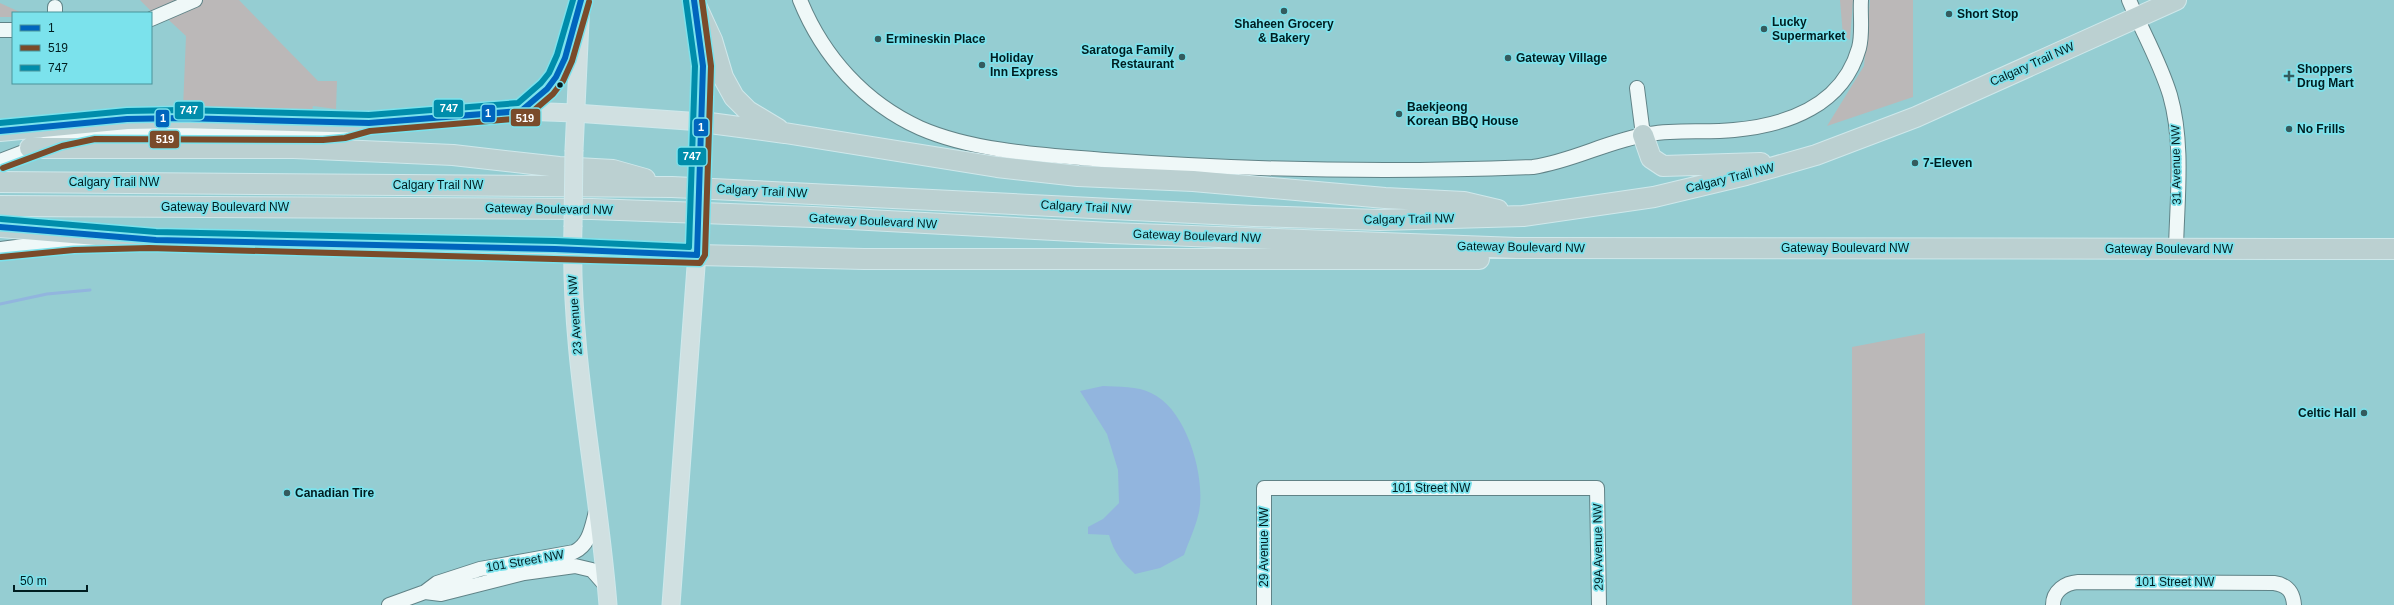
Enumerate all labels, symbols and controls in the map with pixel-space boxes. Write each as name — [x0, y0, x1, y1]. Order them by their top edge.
marker: Shaheen Grocery & Bakery — [1279, 6, 1289, 16]
place label: Short Stop — [1957, 7, 2018, 21]
marker: Short Stop — [1944, 9, 1954, 19]
legend — [12, 12, 152, 84]
place label: Lucky Supermarket — [1772, 15, 1845, 43]
place label: Shaheen Grocery & Bakery — [1234, 17, 1334, 45]
text: 1 — [48, 21, 55, 35]
marker: Lucky Supermarket — [1759, 24, 1769, 34]
place label: Ermineskin Place — [886, 32, 986, 46]
marker: Ermineskin Place — [873, 34, 883, 44]
street label: Calgary Trail NW — [1988, 39, 2077, 89]
text: 519 — [48, 41, 68, 55]
place label: Saratoga Family Restaurant — [1081, 43, 1174, 71]
place label: Holiday Inn Express — [990, 51, 1058, 79]
place label: Gateway Village — [1516, 51, 1607, 65]
marker: Saratoga Family Restaurant — [1177, 52, 1187, 62]
marker: Gateway Village — [1503, 53, 1513, 63]
marker: Holiday Inn Express — [977, 60, 987, 70]
text: 747 — [48, 61, 68, 75]
place label: Shoppers Drug Mart — [2297, 62, 2354, 90]
marker: Shoppers Drug Mart — [2284, 71, 2294, 81]
unlabelled marker — [555, 80, 565, 90]
line badge: 747 — [433, 99, 464, 118]
place label: Baekjeong Korean BBQ House — [1407, 100, 1519, 128]
line badge: 747 — [174, 101, 204, 120]
text: 747 — [440, 102, 458, 114]
text: 747 — [180, 104, 198, 116]
line badge: 1 — [481, 104, 496, 123]
text: 1 — [485, 107, 491, 119]
line badge: 519 — [510, 108, 541, 127]
line badge: 1 — [155, 109, 170, 128]
marker: Baekjeong Korean BBQ House — [1394, 109, 1404, 119]
text: 1 — [160, 112, 166, 124]
text: 519 — [516, 112, 534, 124]
line badge: 1 — [693, 118, 709, 137]
text: 1 — [698, 121, 704, 133]
place label: No Frills — [2297, 122, 2345, 136]
street label: 31 Avenue NW — [2168, 124, 2184, 205]
marker: No Frills — [2284, 124, 2294, 134]
line badge: 519 — [149, 130, 180, 149]
text: 519 — [156, 133, 174, 145]
line badge: 747 — [677, 147, 707, 166]
text: 747 — [683, 150, 701, 162]
place label: 7-Eleven — [1923, 156, 1972, 170]
marker: 7-Eleven — [1910, 158, 1920, 168]
street label: Calgary Trail NW — [1684, 160, 1776, 196]
street label: Calgary Trail NW — [69, 175, 160, 189]
street label: Calgary Trail NW — [393, 178, 484, 192]
street label: Calgary Trail NW — [716, 182, 808, 200]
street label: Calgary Trail NW — [1040, 198, 1132, 216]
street label: Gateway Boulevard NW — [161, 200, 290, 214]
street label: Gateway Boulevard NW — [485, 201, 614, 217]
street label: Gateway Boulevard NW — [809, 211, 938, 231]
street label: Calgary Trail NW — [1364, 211, 1455, 227]
street label: Gateway Boulevard NW — [1133, 227, 1262, 245]
street label: Gateway Boulevard NW — [1457, 239, 1586, 255]
street label: Gateway Boulevard NW — [1781, 241, 1910, 255]
street label: Gateway Boulevard NW — [2105, 242, 2234, 256]
street label: 23 Avenue NW — [565, 274, 585, 355]
place label: Celtic Hall — [2298, 406, 2356, 420]
marker: Celtic Hall — [2359, 408, 2369, 418]
street label: 101 Street NW — [1392, 481, 1471, 495]
place label: Canadian Tire — [295, 486, 374, 500]
marker: Canadian Tire — [282, 488, 292, 498]
street label: 29A Avenue NW — [1590, 503, 1606, 591]
street label: 29 Avenue NW — [1257, 506, 1271, 587]
street label: 101 Street NW — [485, 547, 566, 575]
scale bar — [14, 567, 87, 593]
text: 50 m — [20, 574, 47, 588]
street label: 101 Street NW — [2136, 575, 2215, 589]

